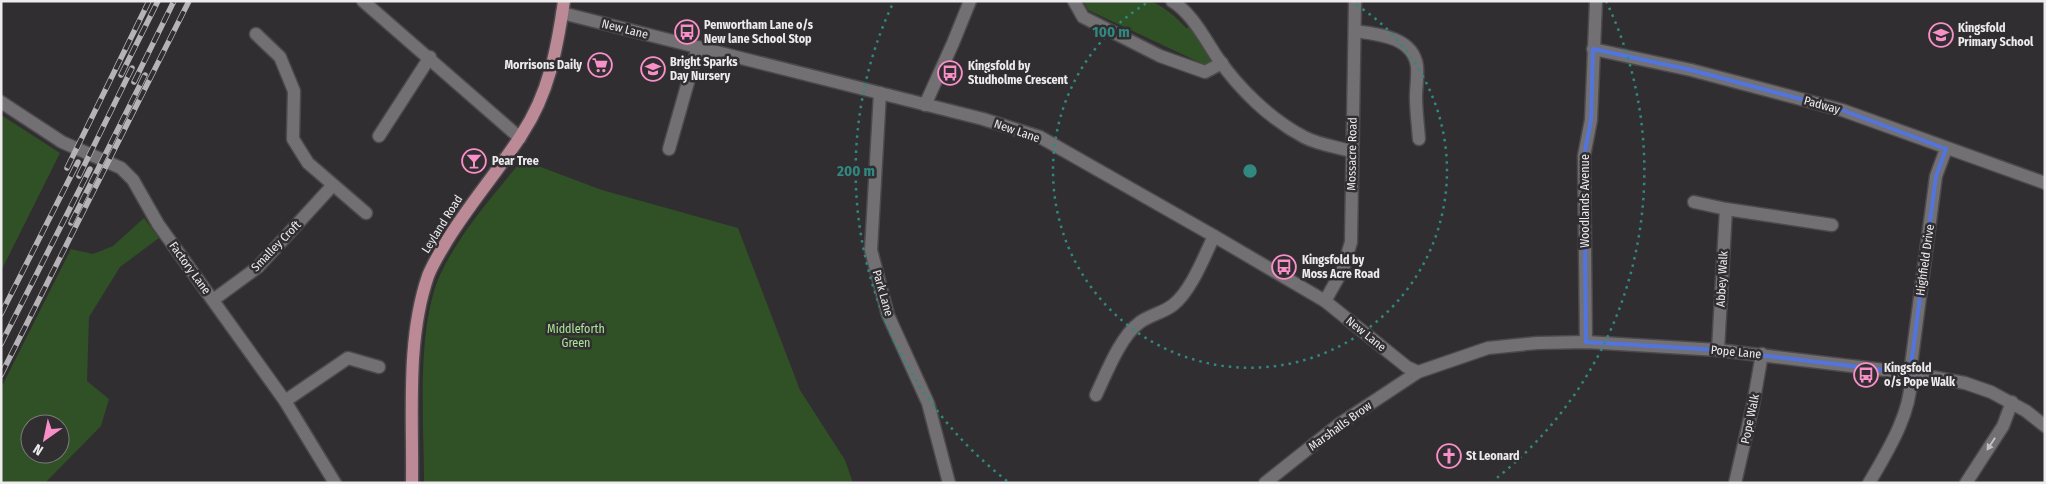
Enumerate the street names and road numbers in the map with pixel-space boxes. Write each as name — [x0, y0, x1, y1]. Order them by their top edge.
street label: New Lane — [600, 16, 650, 42]
street label: Padway — [1802, 93, 1842, 117]
street label: New Lane — [992, 117, 1042, 145]
street label: Mossacre Road — [1344, 117, 1360, 191]
street label: Woodlands Avenue — [1578, 154, 1592, 248]
street label: Leyland Road — [419, 192, 465, 256]
street label: Smalley Croft — [248, 218, 304, 274]
street label: Highfield Drive — [1913, 223, 1937, 297]
street label: Factory Lane — [166, 239, 214, 297]
street label: Abbey Walk — [1714, 250, 1730, 307]
street label: Park Lane — [870, 268, 896, 318]
street label: New Lane — [1343, 314, 1389, 354]
street label: Pope Lane — [1710, 343, 1762, 361]
street label: Pope Walk — [1738, 392, 1762, 445]
street label: Marshalls Brow — [1306, 398, 1374, 454]

